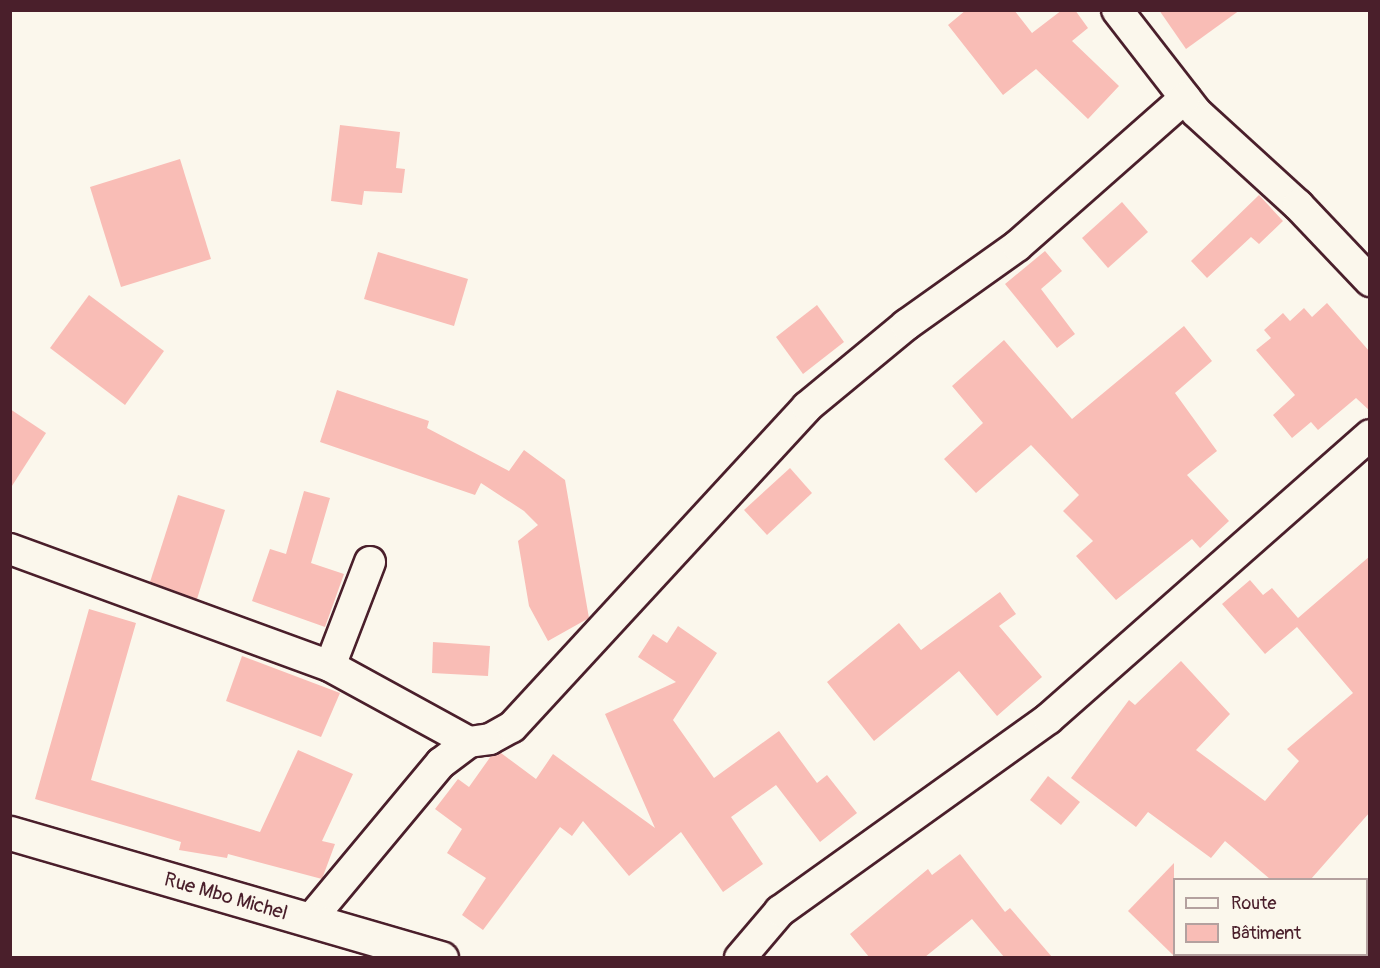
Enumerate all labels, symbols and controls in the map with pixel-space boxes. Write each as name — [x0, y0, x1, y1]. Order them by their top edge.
street label: Rue Mbo Michel — [162, 867, 290, 925]
legend — [1173, 878, 1368, 956]
text: Route — [1231, 892, 1276, 915]
text: Bâtiment — [1231, 922, 1301, 945]

